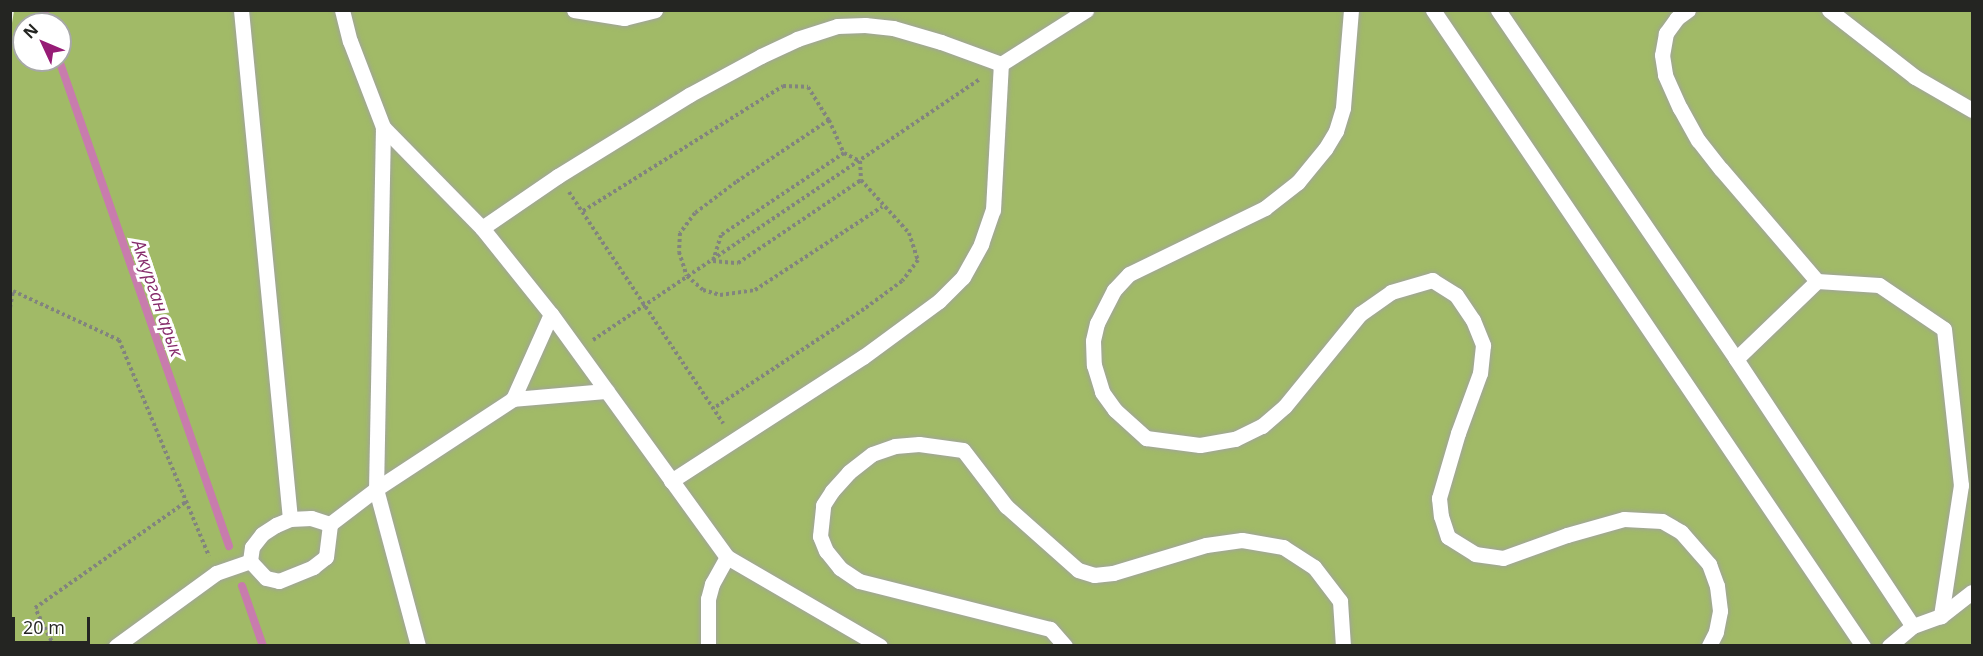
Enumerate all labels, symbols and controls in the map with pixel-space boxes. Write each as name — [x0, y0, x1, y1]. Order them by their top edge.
north arrow — [12, 12, 72, 72]
text: N — [18, 19, 43, 43]
water label: Аккурган арык — [128, 237, 188, 359]
scale bar — [15, 605, 93, 643]
text: 20 m — [23, 615, 65, 639]

